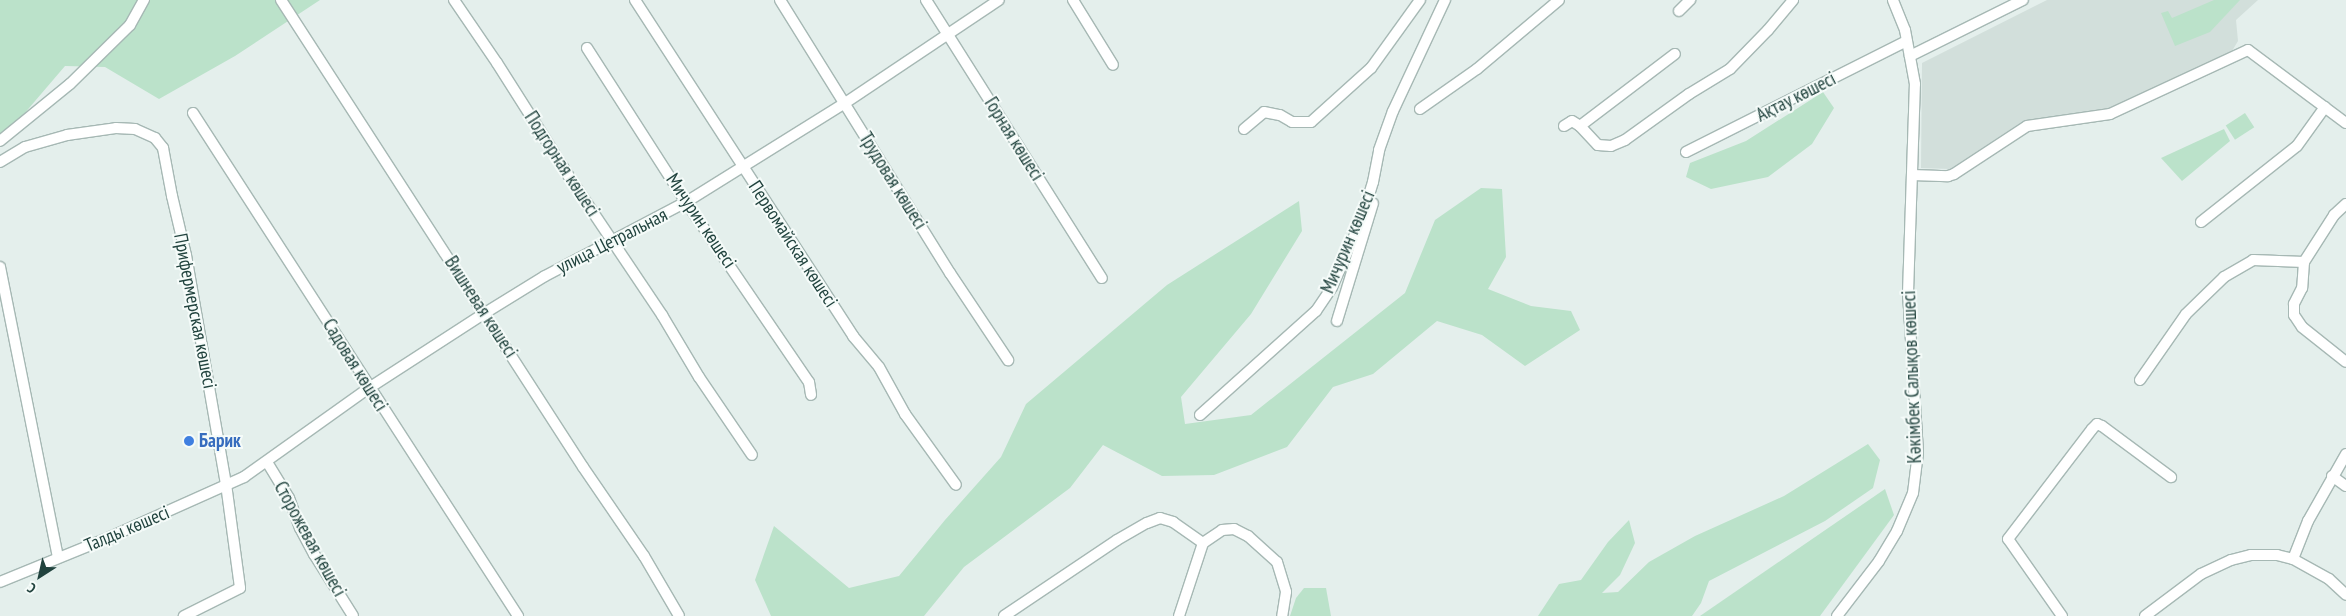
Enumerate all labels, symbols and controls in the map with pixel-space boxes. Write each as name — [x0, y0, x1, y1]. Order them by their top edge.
street label: Ақтау көшесі — [1752, 67, 1840, 127]
street label: Горная көшесі — [979, 93, 1049, 185]
street label: Подгорная көшесі — [520, 107, 604, 221]
street label: Трудовая көшесі — [854, 128, 932, 234]
street label: Мичурин көшесі — [661, 169, 741, 273]
street label: Первомайская көшесі — [744, 176, 842, 312]
street label: Мичурин көшесі — [1316, 187, 1380, 297]
street label: улица Цетральная — [553, 203, 671, 279]
street label: Прифермерская көшесі — [169, 231, 221, 391]
street label: Вишневая көшесі — [440, 252, 522, 362]
street label: Кәкімбек Салықов көшесі — [1898, 290, 1926, 464]
street label: Садовая көшесі — [318, 315, 392, 415]
place label: Барик — [199, 430, 241, 452]
marker: Барик — [183, 435, 195, 447]
street label: Сторожевая көшесі — [269, 477, 351, 601]
street label: Талды көшесі — [81, 501, 173, 557]
north arrow — [15, 551, 65, 601]
text: С — [24, 579, 39, 597]

